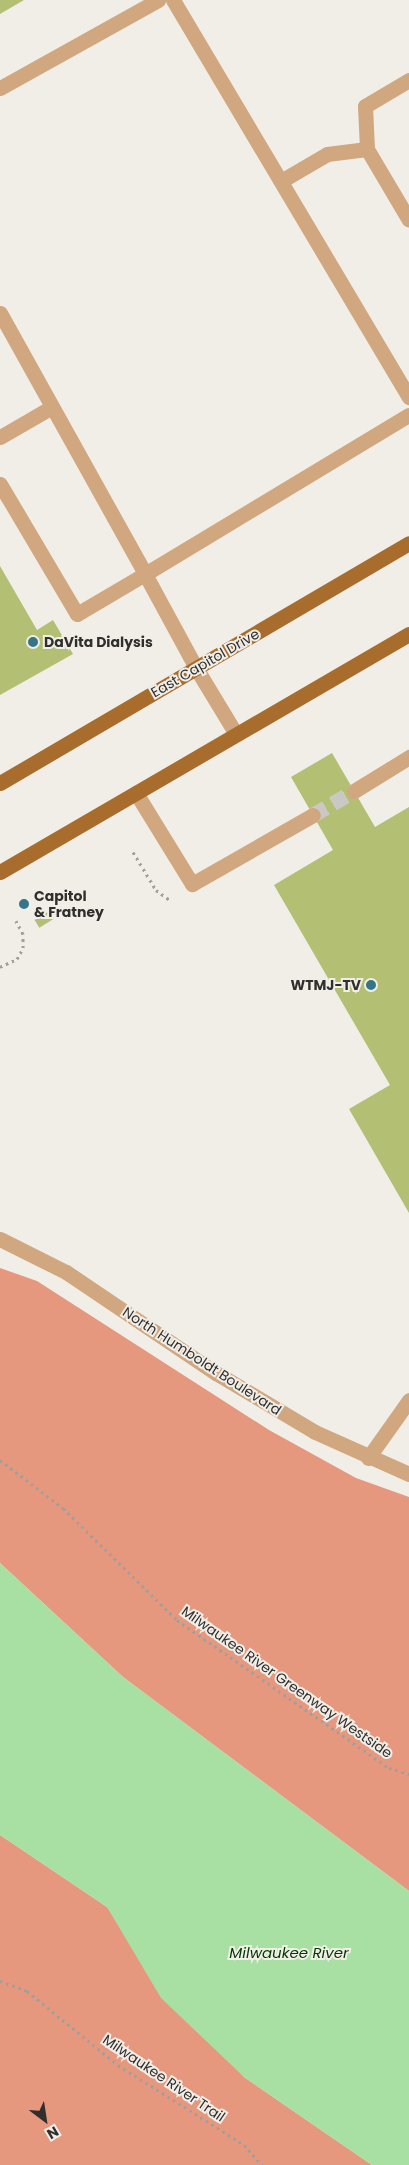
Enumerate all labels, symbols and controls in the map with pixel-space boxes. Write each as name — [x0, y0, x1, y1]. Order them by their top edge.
street label: East Capitol Drive — [148, 625, 262, 701]
place label: DaVita Dialysis — [44, 634, 153, 650]
marker: DaVita Dialysis — [26, 635, 40, 649]
place label: Capitol & Fratney — [34, 888, 104, 920]
marker: Capitol & Fratney — [18, 898, 30, 910]
place label: WTMJ-TV — [290, 977, 361, 993]
marker: WTMJ-TV — [365, 979, 377, 991]
street label: North Humboldt Boulevard — [120, 1303, 284, 1419]
street label: Milwaukee River Greenway Westside — [178, 1602, 396, 1762]
water label: Milwaukee River — [229, 1944, 349, 1962]
street label: Milwaukee River Trail — [100, 2031, 228, 2125]
north arrow — [20, 2095, 70, 2145]
text: N — [43, 2122, 62, 2144]

